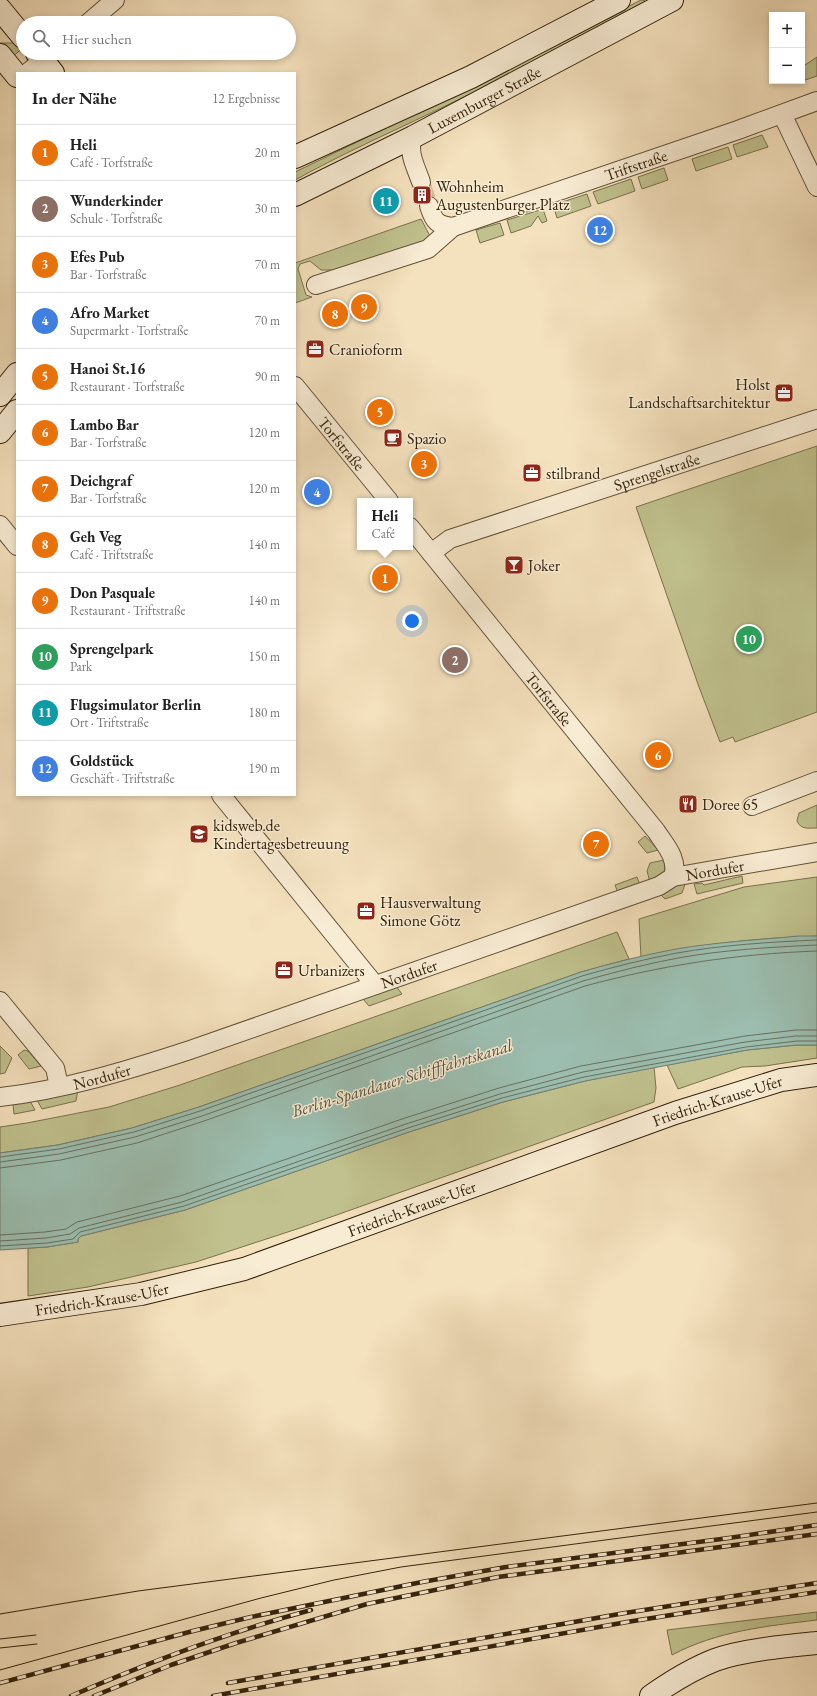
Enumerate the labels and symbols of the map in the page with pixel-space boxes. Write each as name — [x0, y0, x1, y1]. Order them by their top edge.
street label: Luxemburger Straße — [424, 61, 544, 138]
street label: Triftstraße — [602, 144, 670, 185]
place label: Wohnheim Augustenburger Platz — [435, 176, 570, 215]
building icon: Wohnheim Augustenburger Platz — [411, 184, 433, 206]
pin: 11 — [373, 186, 399, 216]
pin: 12 — [587, 215, 613, 245]
pin: 9 — [351, 292, 377, 322]
pin: 8 — [322, 299, 348, 329]
office icon: Cranioform — [304, 338, 326, 360]
place label: Cranioform — [329, 339, 403, 360]
place label: Holst Landschaftsarchitektur — [628, 374, 771, 413]
office icon: Holst Landschaftsarchitektur — [773, 382, 795, 404]
pin: 5 — [367, 397, 393, 427]
street label: Torfstraße — [314, 412, 370, 475]
cafe icon: Spazio — [382, 427, 404, 449]
place label: Spazio — [407, 428, 446, 449]
street label: Sprengelstraße — [611, 448, 702, 495]
pin: 3 — [411, 449, 437, 479]
office icon: stilbrand — [521, 462, 543, 484]
place label: stilbrand — [546, 463, 601, 484]
pin: 4 — [304, 477, 330, 507]
bar icon: Joker — [503, 554, 525, 576]
place label: Joker — [526, 555, 561, 576]
pin: 1 — [372, 563, 398, 593]
your location — [402, 611, 422, 631]
pin: 10 — [736, 624, 762, 654]
pin: 2 — [442, 645, 468, 675]
street label: Torfstraße — [521, 667, 577, 730]
pin: 6 — [645, 740, 671, 770]
restaurant icon: Doree 65 — [677, 793, 699, 815]
place label: Doree 65 — [702, 794, 758, 815]
place label: kidsweb.de Kindertagesbetreuung — [213, 815, 350, 854]
school or university icon: kidsweb.de Kindertagesbetreuung — [188, 823, 210, 845]
pin: 7 — [583, 829, 609, 859]
street label: Nordufer — [684, 854, 746, 885]
place label: Hausverwaltung Simone Götz — [380, 892, 482, 931]
office icon: Hausverwaltung Simone Götz — [355, 900, 377, 922]
street label: Nordufer — [378, 954, 441, 993]
office icon: Urbanizers — [273, 959, 295, 981]
place label: Urbanizers — [298, 960, 365, 981]
water label: Berlin-Spandauer Schifffahrtskanal — [288, 1034, 516, 1122]
street label: Nordufer — [71, 1059, 134, 1094]
street label: Friedrich-Krause-Ufer — [649, 1070, 785, 1131]
street label: Friedrich-Krause-Ufer — [345, 1175, 480, 1241]
street label: Friedrich-Krause-Ufer — [33, 1277, 171, 1320]

